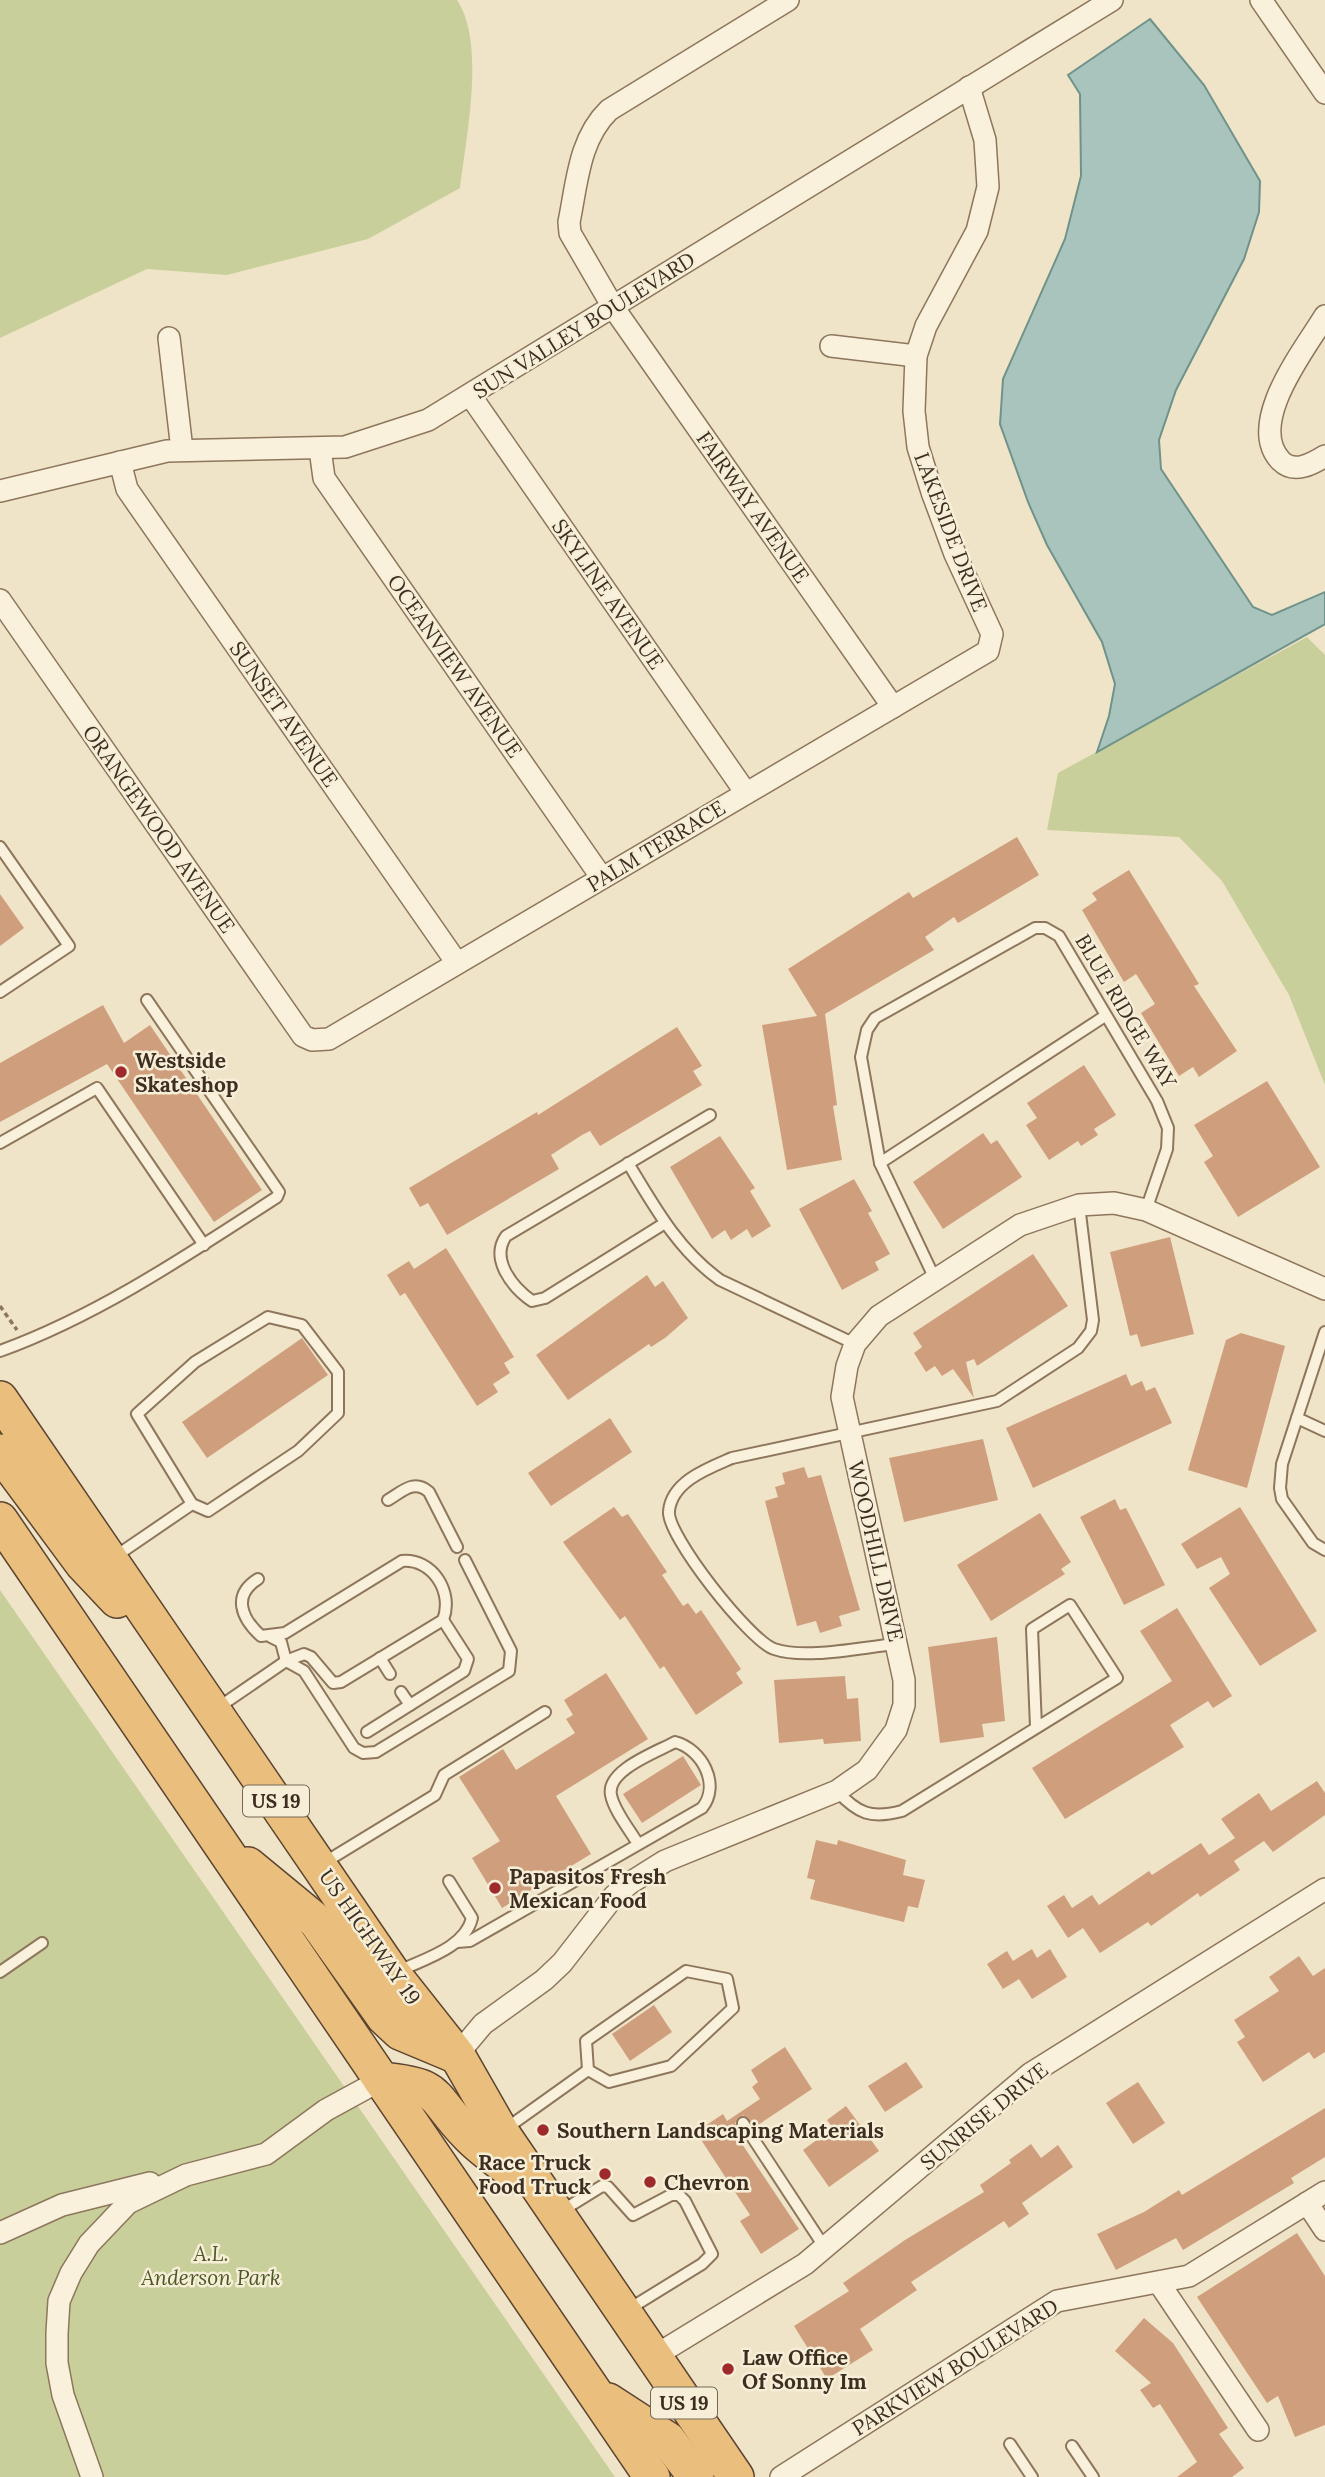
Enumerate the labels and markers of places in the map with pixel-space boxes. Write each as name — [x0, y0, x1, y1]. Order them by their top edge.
place label: Westside Skateshop — [135, 1047, 238, 1098]
marker: Westside Skateshop — [113, 1064, 129, 1080]
place label: Papasitos Fresh Mexican Food — [509, 1863, 666, 1914]
marker: Papasitos Fresh Mexican Food — [487, 1880, 503, 1896]
place label: Southern Landscaping Materials — [557, 2117, 884, 2144]
marker: Southern Landscaping Materials — [535, 2122, 551, 2138]
place label: Race Truck Food Truck — [478, 2149, 592, 2200]
marker: Race Truck Food Truck — [597, 2166, 613, 2182]
place label: Chevron — [664, 2169, 749, 2196]
marker: Chevron — [642, 2174, 658, 2190]
place label: Law Office Of Sonny Im — [742, 2344, 867, 2395]
marker: Law Office Of Sonny Im — [720, 2361, 736, 2377]

